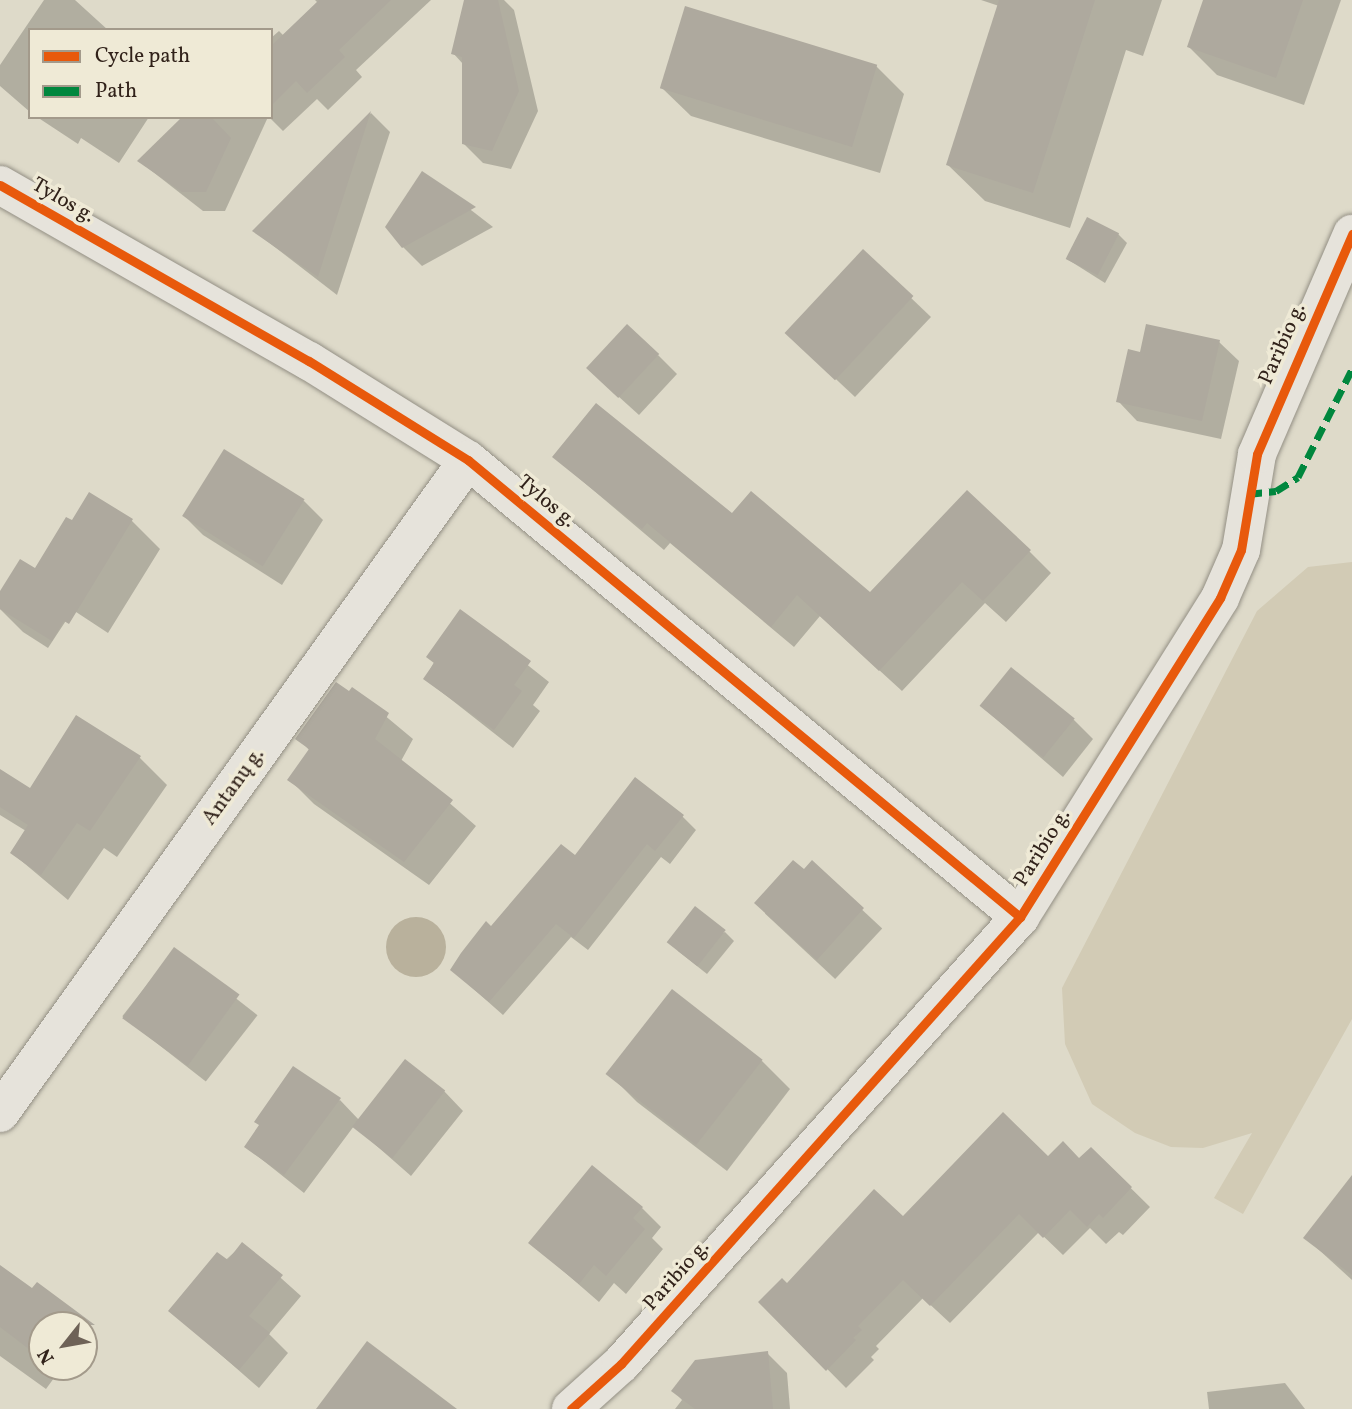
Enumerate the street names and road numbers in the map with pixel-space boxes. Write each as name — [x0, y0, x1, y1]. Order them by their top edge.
street label: Tylos g. — [27, 173, 99, 229]
street label: Paribio g. — [1254, 299, 1312, 389]
street label: Tylos g. — [512, 470, 580, 534]
street label: Antanų g. — [198, 743, 270, 831]
street label: Paribio g. — [1009, 805, 1077, 891]
street label: Paribio g. — [639, 1235, 715, 1317]

